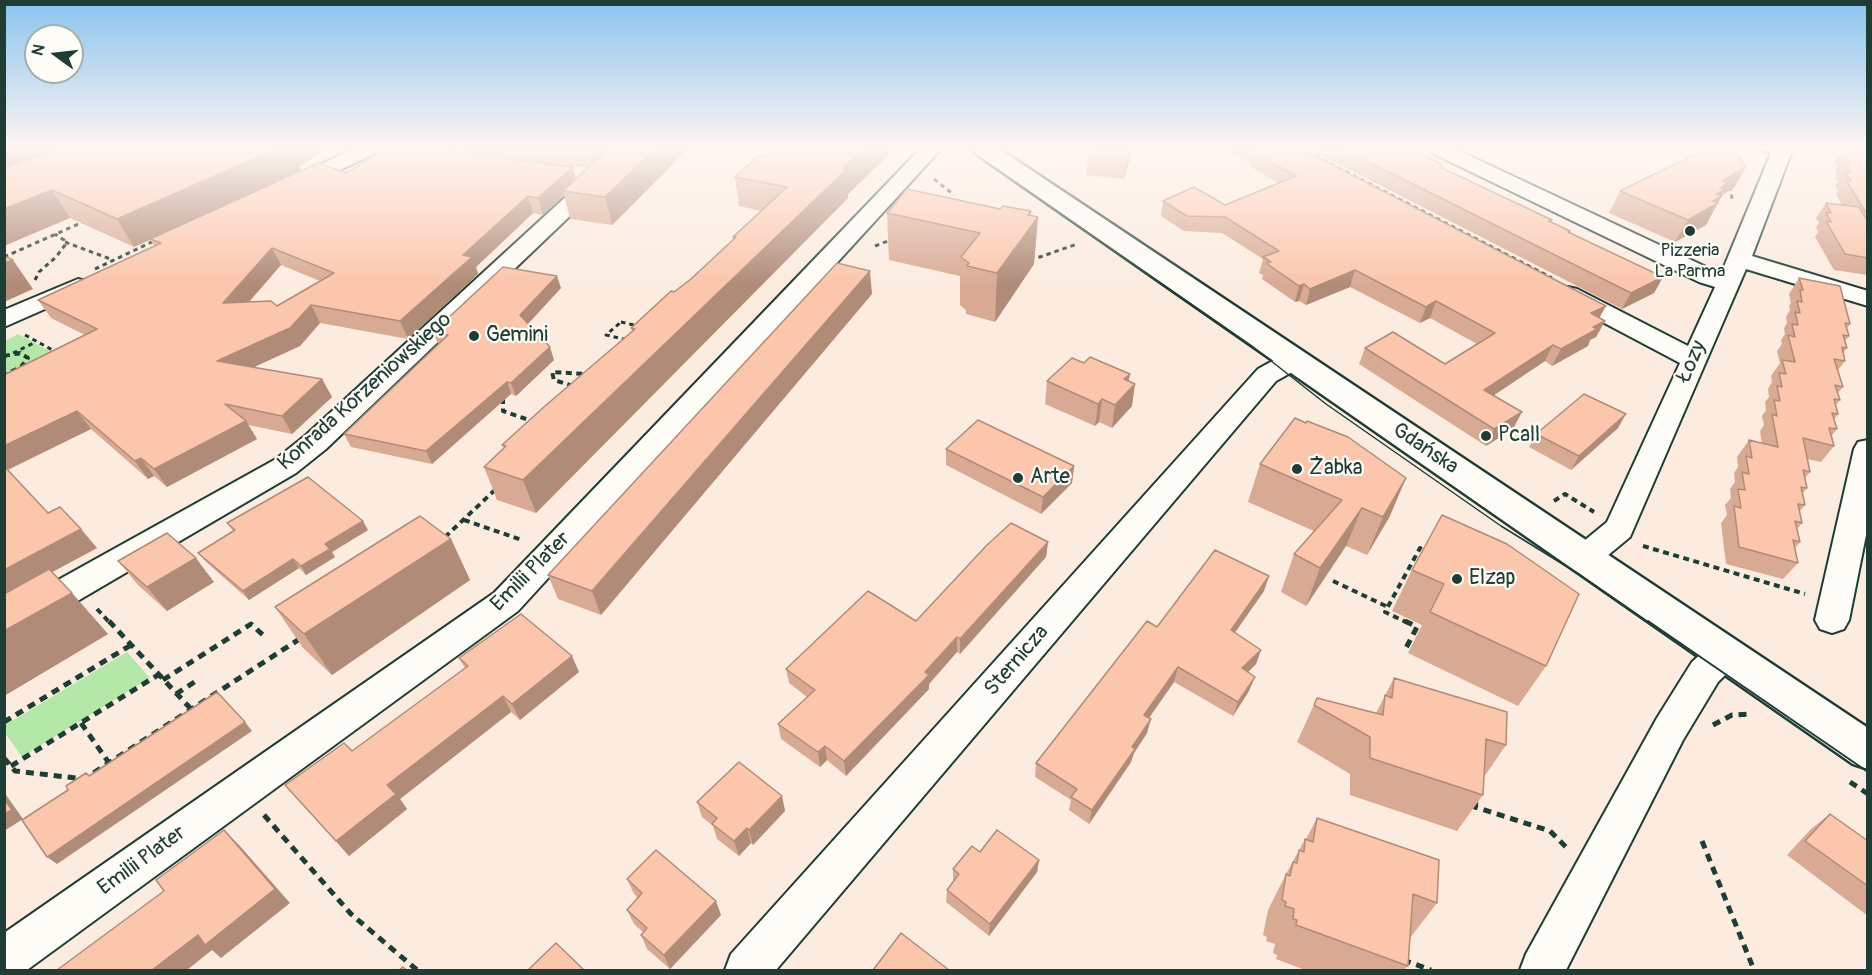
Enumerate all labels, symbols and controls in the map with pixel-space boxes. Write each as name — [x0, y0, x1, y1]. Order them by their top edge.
north arrow — [24, 24, 84, 84]
text: N — [27, 42, 50, 58]
marker: Pizzeria La Parma — [1683, 224, 1697, 238]
place label: Pizzeria La Parma — [1655, 240, 1725, 282]
street label: Konrada Korzeniowskiego — [273, 307, 457, 477]
place label: Gemini — [486, 323, 548, 349]
marker: Gemini — [467, 329, 481, 343]
street label: Łozy — [1672, 337, 1712, 387]
street label: Gdańska — [1387, 418, 1463, 480]
place label: Pcall — [1498, 423, 1540, 449]
marker: Pcall — [1479, 429, 1493, 443]
place label: Żabka — [1309, 456, 1363, 482]
marker: Żabka — [1290, 462, 1304, 476]
place label: Arte — [1030, 465, 1070, 491]
marker: Arte — [1011, 471, 1025, 485]
street label: Emilii Plater — [486, 527, 576, 617]
place label: Elzap — [1469, 566, 1516, 592]
marker: Elzap — [1450, 572, 1464, 586]
street label: Sternicza — [979, 620, 1055, 702]
street label: Emilii Plater — [93, 821, 191, 901]

